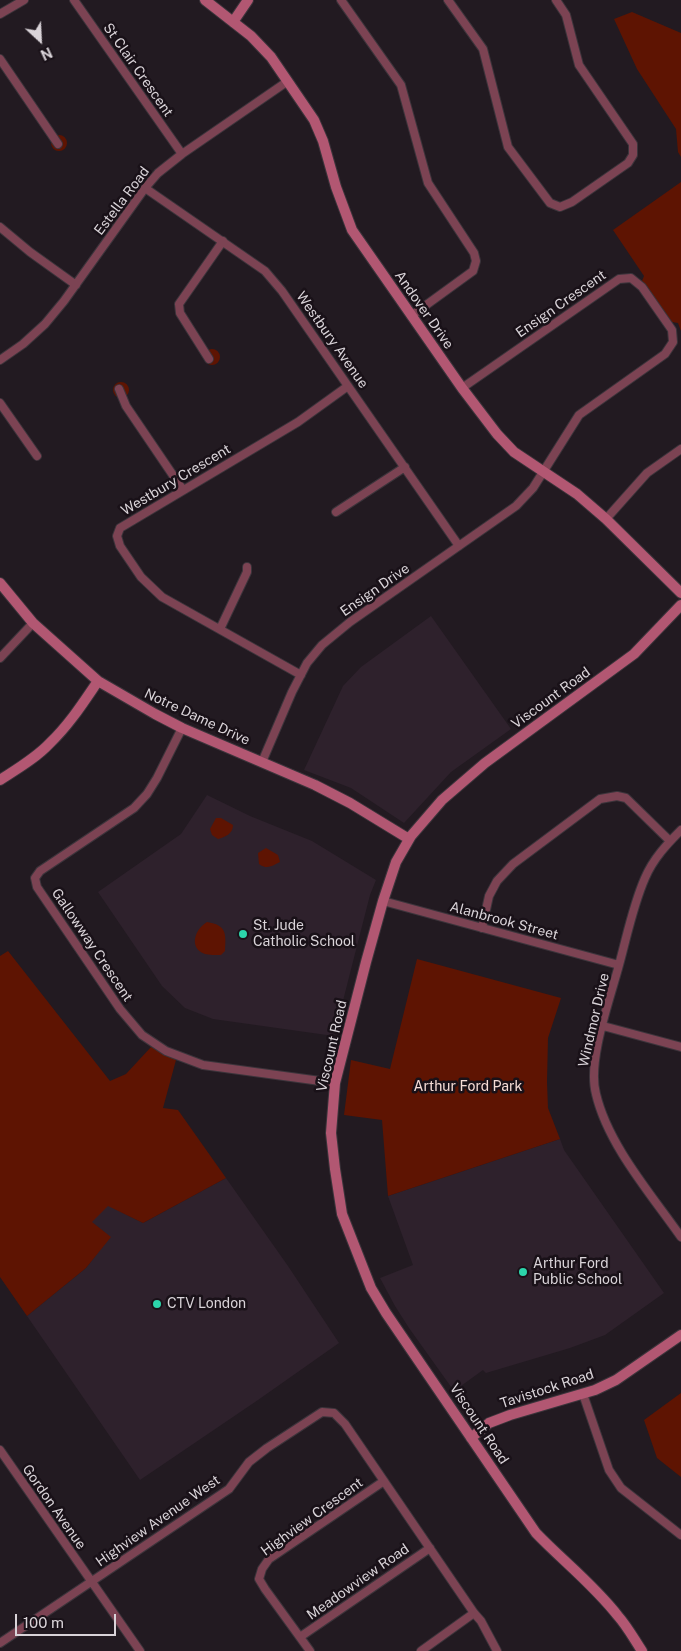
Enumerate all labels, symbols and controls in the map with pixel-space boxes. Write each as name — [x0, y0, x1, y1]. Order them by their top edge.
north arrow — [15, 15, 65, 65]
street label: St Clair Crescent — [99, 20, 177, 120]
text: N — [38, 44, 55, 63]
street label: Estella Road — [91, 164, 153, 238]
street label: Ensign Crescent — [513, 267, 609, 341]
street label: Andover Drive — [391, 268, 457, 352]
street label: Westbury Avenue — [292, 288, 372, 392]
street label: Westbury Crescent — [118, 441, 234, 519]
street label: Ensign Drive — [337, 560, 413, 620]
street label: Viscount Road — [508, 664, 594, 732]
street label: Notre Dame Drive — [142, 685, 252, 749]
street label: Gallowway Crescent — [48, 885, 136, 1005]
street label: Alanbrook Street — [448, 898, 560, 944]
place label: St. Jude Catholic School — [253, 918, 355, 950]
marker: St. Jude Catholic School — [237, 928, 249, 940]
street label: Windmor Drive — [575, 971, 613, 1069]
street label: Viscount Road — [313, 999, 351, 1093]
park label: Arthur Ford Park — [414, 1079, 522, 1095]
place label: Arthur Ford Public School — [533, 1256, 622, 1288]
marker: Arthur Ford Public School — [517, 1266, 529, 1278]
place label: CTV London — [167, 1296, 246, 1312]
marker: CTV London — [151, 1298, 163, 1310]
street label: Tavistock Road — [498, 1366, 596, 1412]
street label: Viscount Road — [446, 1381, 512, 1467]
street label: Gordon Avenue — [19, 1461, 89, 1553]
street label: Highview Avenue West — [93, 1472, 223, 1570]
street label: Highview Crescent — [258, 1474, 366, 1560]
street label: Meadowview Road — [304, 1540, 412, 1624]
scale bar — [18, 1604, 119, 1636]
text: 100 m — [23, 1614, 64, 1631]

